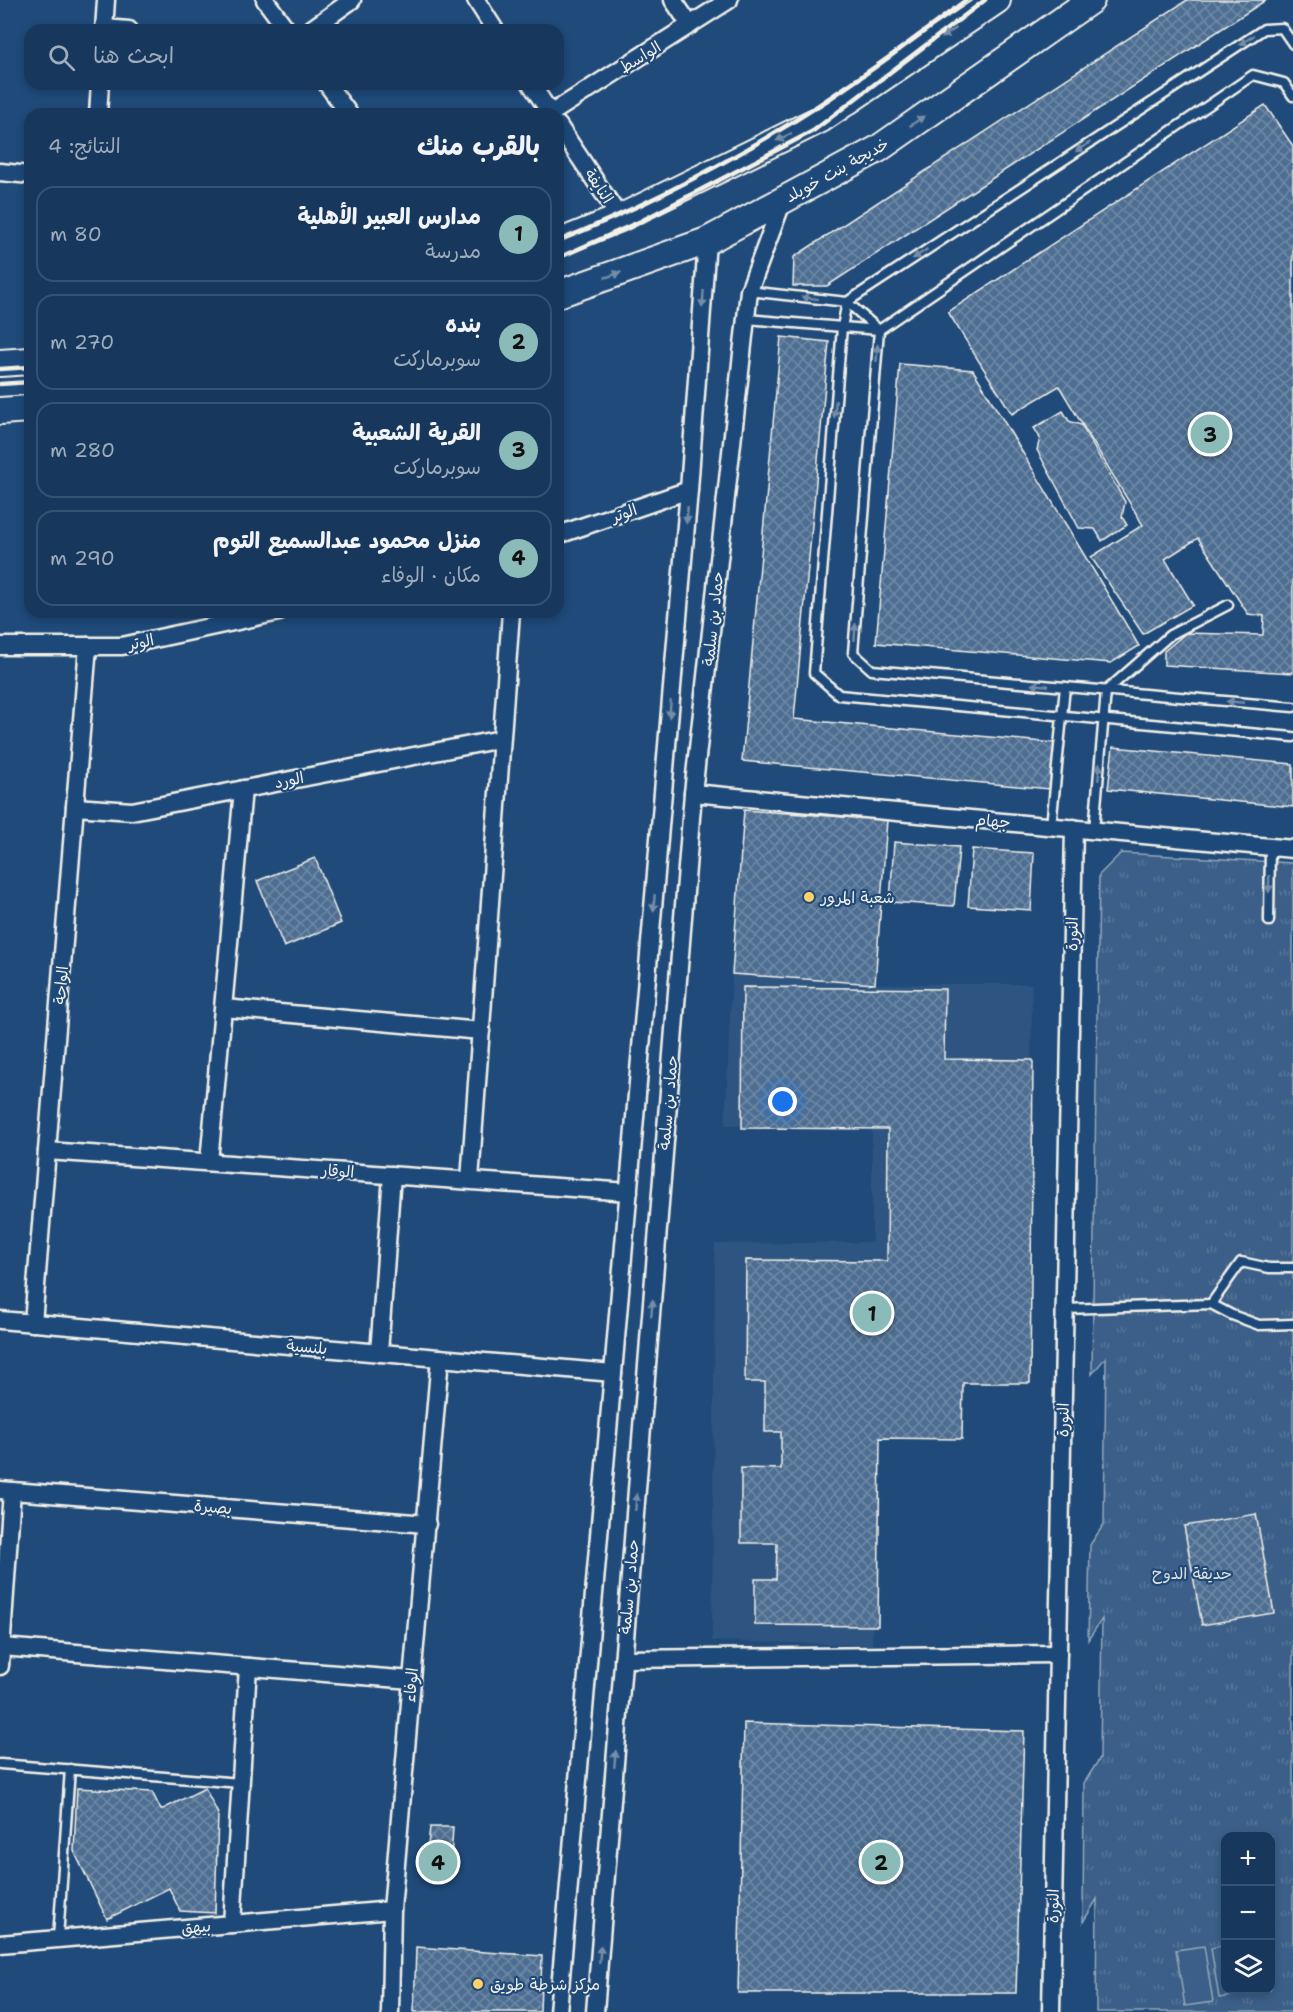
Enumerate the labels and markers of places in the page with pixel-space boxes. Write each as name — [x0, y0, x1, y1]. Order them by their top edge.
pin: 3 — [1190, 412, 1230, 456]
place label: شعبة المرور — [819, 887, 895, 908]
marker: شعبة المرور — [802, 890, 816, 904]
pin: 1 — [852, 1290, 892, 1336]
pin: 4 — [418, 1840, 458, 1884]
pin: 2 — [862, 1840, 900, 1884]
place label: مركز شرطة طويق — [490, 1974, 600, 1995]
marker: مركز شرطة طويق — [471, 1977, 485, 1991]

